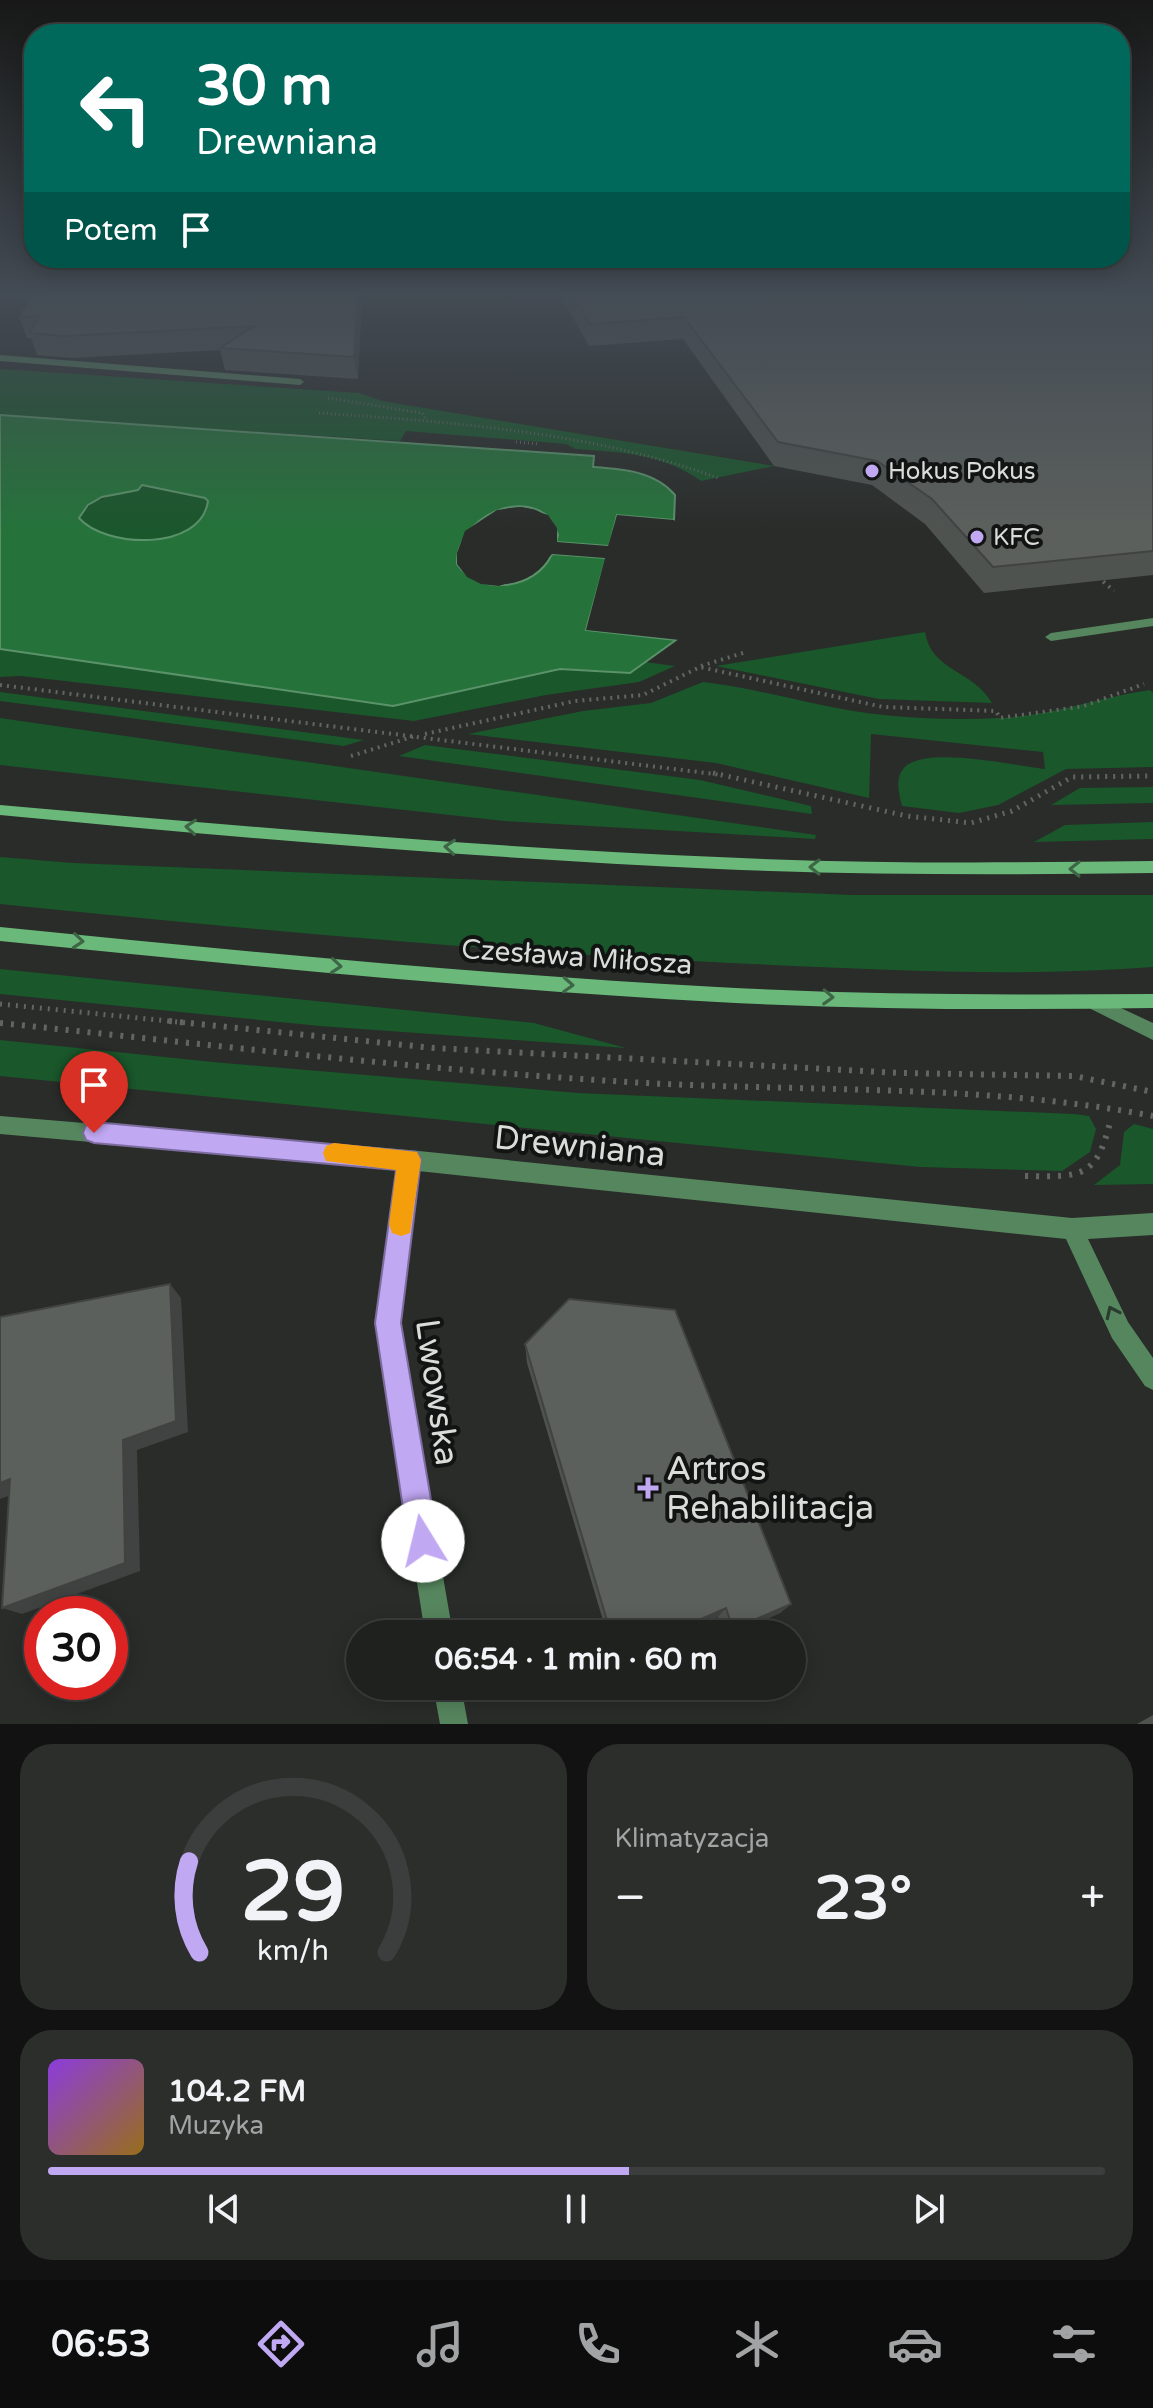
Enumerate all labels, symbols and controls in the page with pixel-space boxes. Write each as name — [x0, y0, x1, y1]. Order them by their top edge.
text: 30 m — [196, 53, 332, 120]
icon: left — [64, 56, 168, 160]
text: Drewniana — [196, 121, 378, 164]
icon: arrive — [174, 208, 218, 252]
text: Potem — [64, 212, 158, 249]
place label: Hokus Pokus — [888, 457, 1035, 486]
marker: Hokus Pokus — [863, 462, 881, 480]
place label: KFC — [993, 523, 1040, 552]
marker: KFC — [968, 528, 986, 546]
one-way arrow — [184, 819, 197, 836]
one-way arrow — [443, 839, 456, 856]
one-way arrow — [808, 859, 821, 876]
one-way arrow — [1068, 860, 1081, 877]
street label: Czesława Miłosza — [460, 932, 694, 982]
one-way arrow — [72, 933, 85, 950]
one-way arrow — [330, 957, 343, 974]
one-way arrow — [562, 976, 575, 993]
one-way arrow — [822, 989, 835, 1006]
pin — [60, 1051, 128, 1133]
icon: arrive — [72, 1063, 116, 1107]
street label: Drewniana — [492, 1117, 667, 1176]
one-way arrow — [1106, 1305, 1122, 1320]
street label: Lwowska — [406, 1316, 467, 1468]
place label: Artros Rehabilitacja — [666, 1449, 874, 1529]
marker: Artros Rehabilitacja — [637, 1477, 659, 1499]
position arrow — [381, 1499, 465, 1583]
speed limit sign: 30 — [24, 1596, 128, 1700]
text: 06:54 · 1 min · 60 m — [435, 1641, 717, 1678]
text: Klimatyzacja — [615, 1823, 769, 1854]
text: 29 — [241, 1843, 345, 1943]
text: 23° — [814, 1863, 912, 1935]
text: − — [615, 1872, 646, 1925]
text: + — [1080, 1872, 1105, 1925]
text: km/h — [257, 1934, 329, 1968]
text: 104.2 FM — [168, 2073, 306, 2110]
text: Muzyka — [168, 2110, 264, 2141]
icon: previous — [202, 2187, 246, 2231]
icon: pause — [554, 2187, 598, 2231]
icon: next — [907, 2187, 951, 2231]
icon: directions — [253, 2316, 309, 2372]
icon: music — [412, 2316, 468, 2372]
icon: phone — [570, 2316, 626, 2372]
icon: climate — [729, 2316, 785, 2372]
icon: car — [887, 2316, 943, 2372]
icon: filters — [1046, 2316, 1102, 2372]
text: 06:53 — [51, 2323, 151, 2366]

